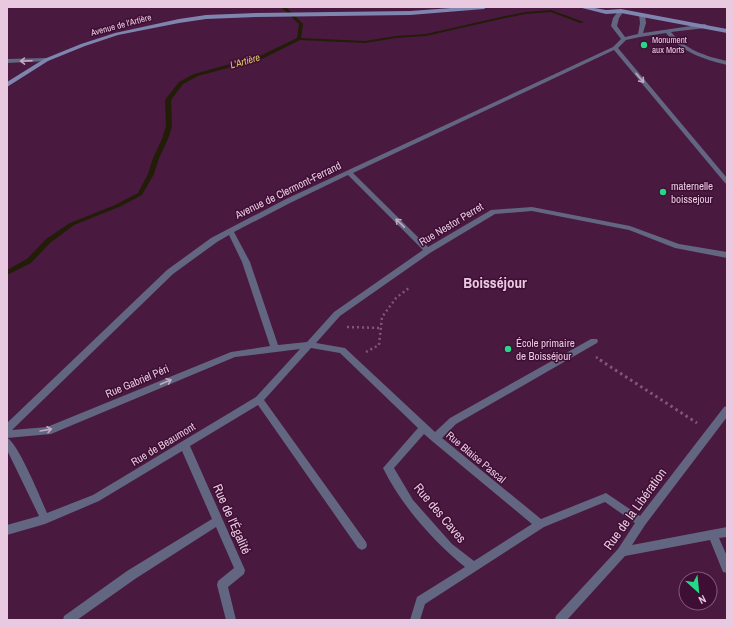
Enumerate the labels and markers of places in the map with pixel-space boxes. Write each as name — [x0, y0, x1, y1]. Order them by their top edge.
place label: Monument aux Morts — [652, 34, 687, 56]
marker: Monument aux Morts — [639, 40, 649, 50]
place label: maternelle boissejour — [671, 179, 713, 206]
marker: maternelle boissejour — [658, 187, 668, 197]
place label: École primaire de Boisséjour — [516, 336, 575, 363]
marker: École primaire de Boisséjour — [503, 344, 513, 354]

